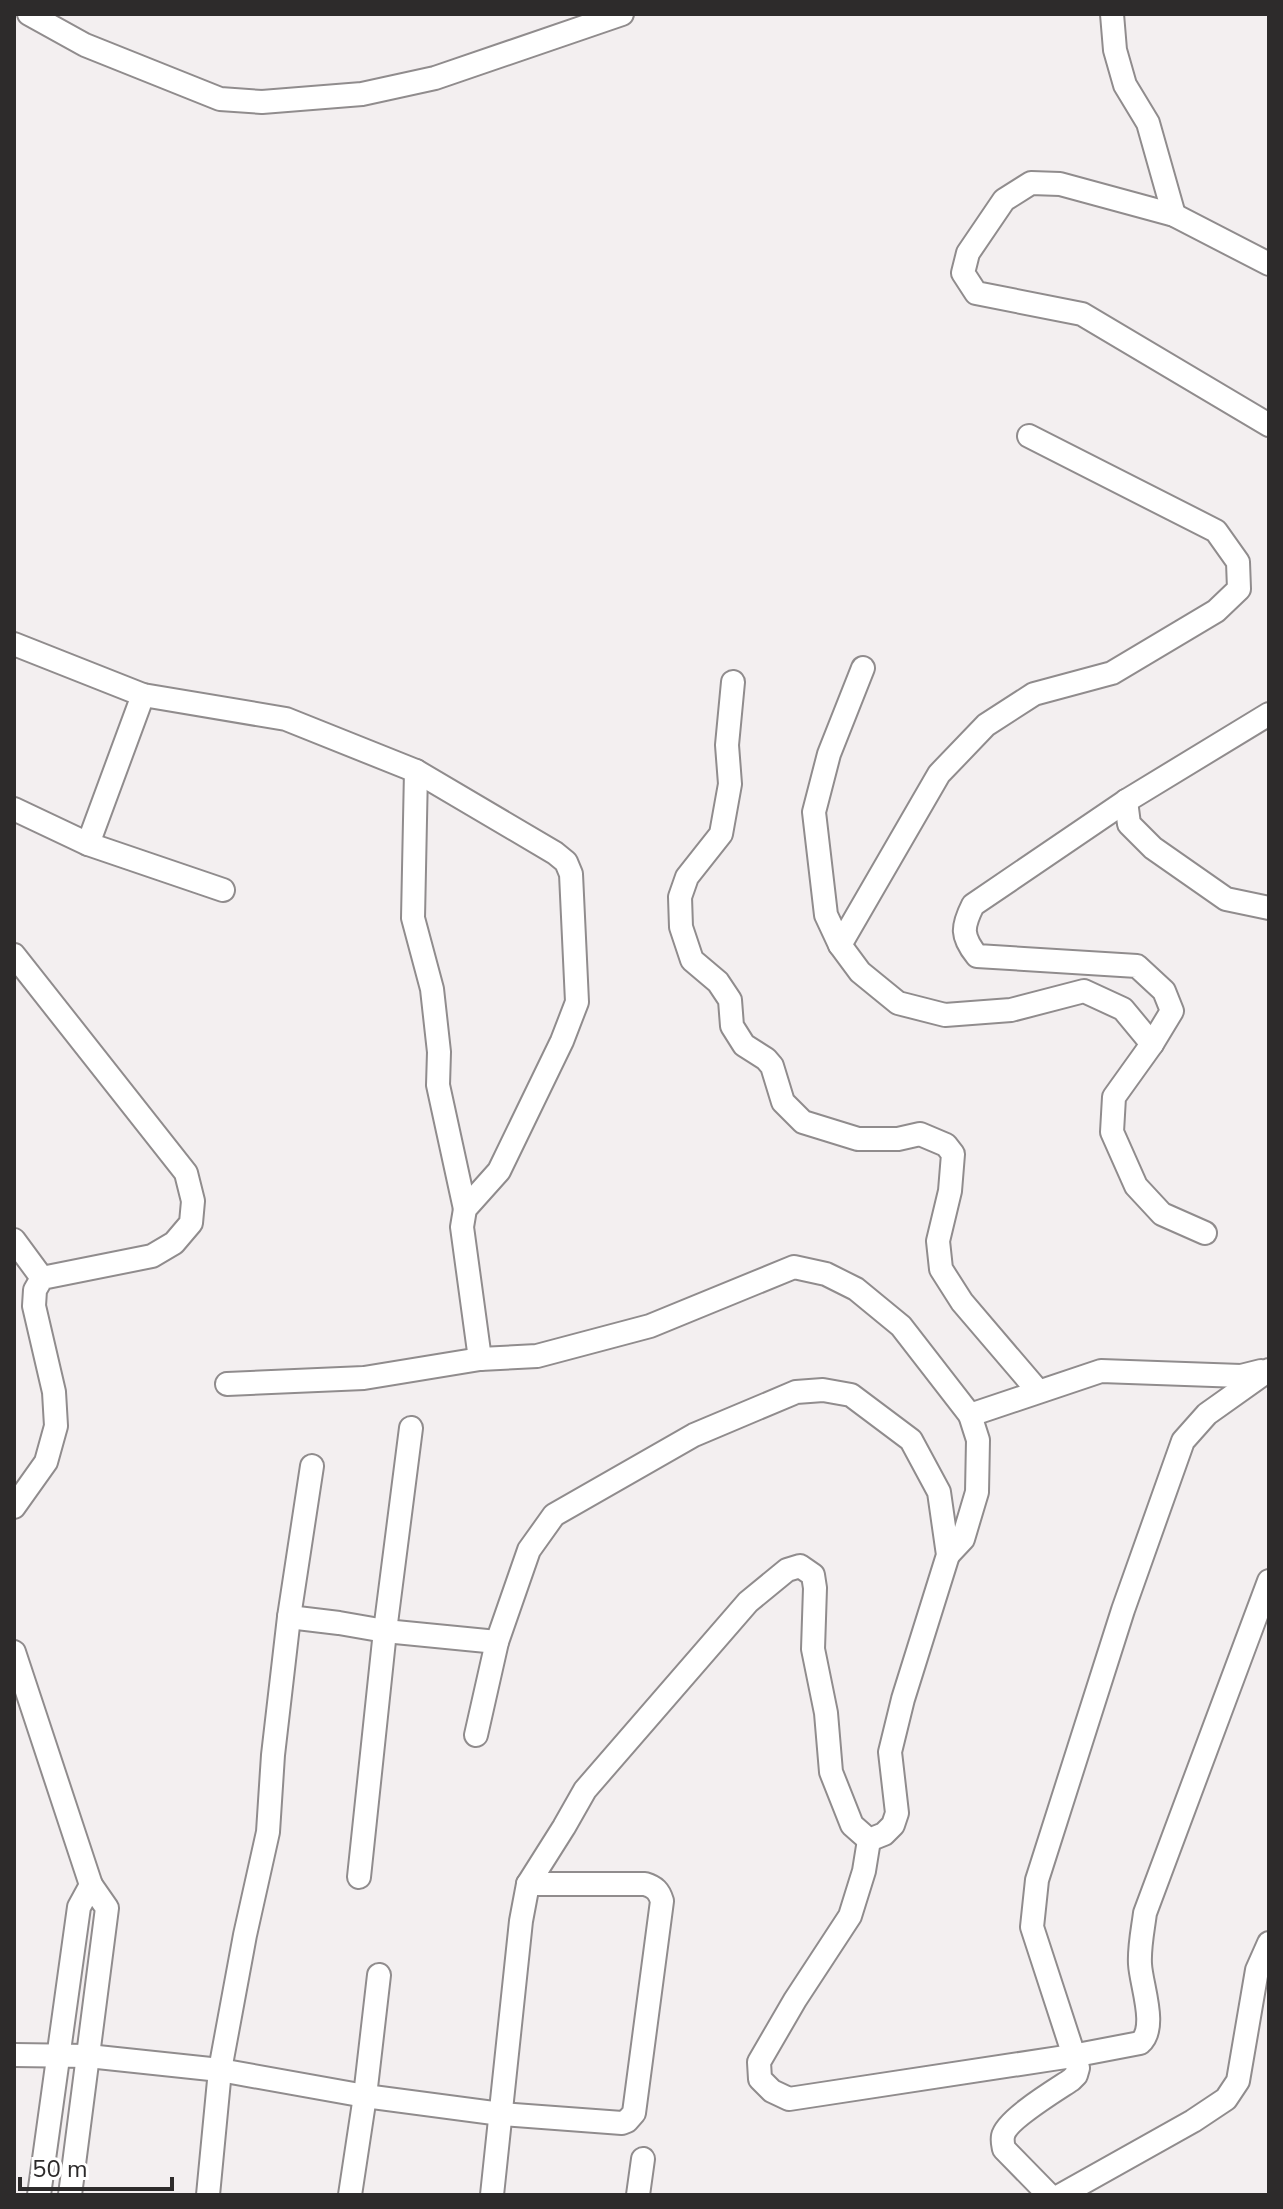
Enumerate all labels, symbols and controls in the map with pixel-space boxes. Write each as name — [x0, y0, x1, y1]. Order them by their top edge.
scale bar — [20, 2141, 172, 2191]
text: 50 m — [32, 2153, 88, 2185]

